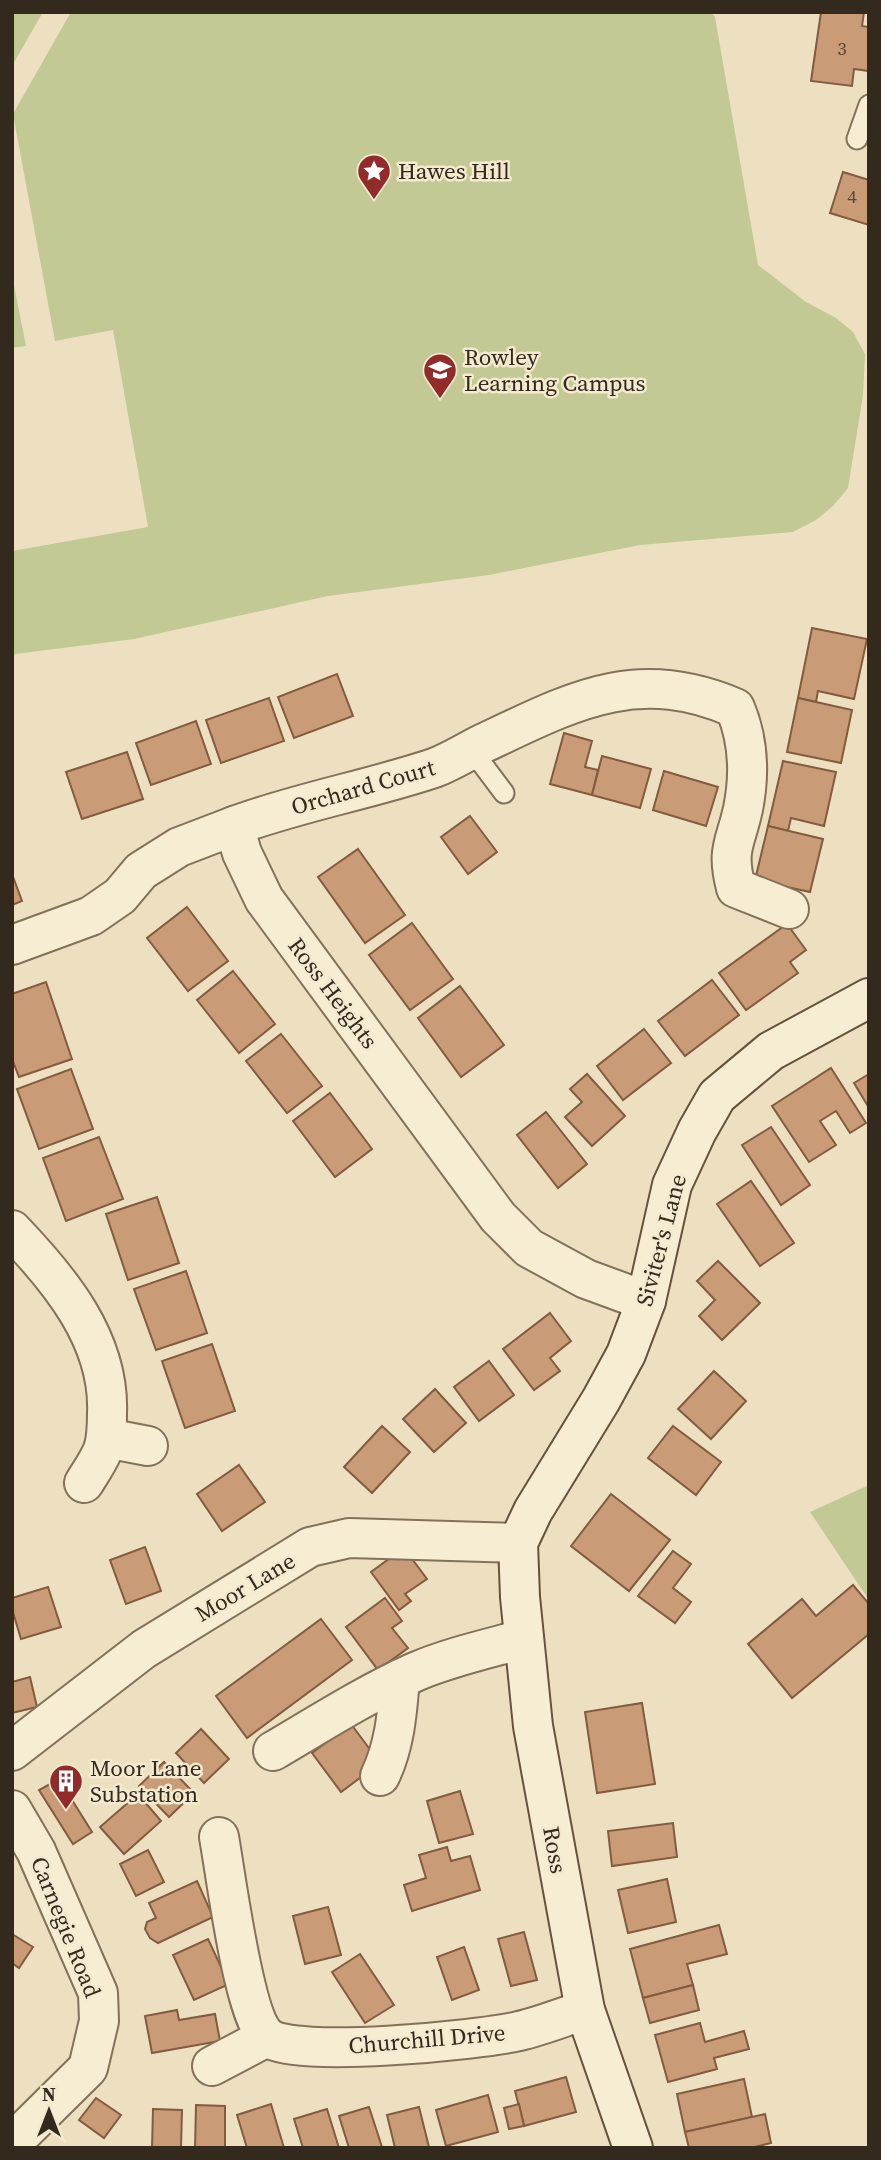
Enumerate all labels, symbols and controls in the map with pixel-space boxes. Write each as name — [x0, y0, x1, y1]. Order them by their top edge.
house number: 3 — [837, 35, 847, 61]
place icon: Hawes Hill — [355, 152, 393, 201]
place label: Hawes Hill — [398, 155, 510, 187]
house number: 4 — [847, 183, 857, 209]
place label: Rowley Learning Campus — [464, 341, 646, 399]
school or university icon: Rowley Learning Campus — [421, 351, 459, 400]
street label: Orchard Court — [287, 751, 439, 823]
street label: Ross Heights — [281, 931, 385, 1055]
street label: Siviter's Lane — [628, 1170, 694, 1310]
street label: Moor Lane — [189, 1545, 301, 1629]
place label: Moor Lane Substation — [90, 1752, 202, 1810]
building icon: Moor Lane Substation — [47, 1762, 85, 1811]
street label: Ross — [535, 1824, 575, 1876]
street label: Carnegie Road — [23, 1852, 109, 2002]
street label: Churchill Drive — [347, 2016, 507, 2062]
north arrow — [14, 2076, 84, 2146]
text: N — [42, 2081, 56, 2107]

